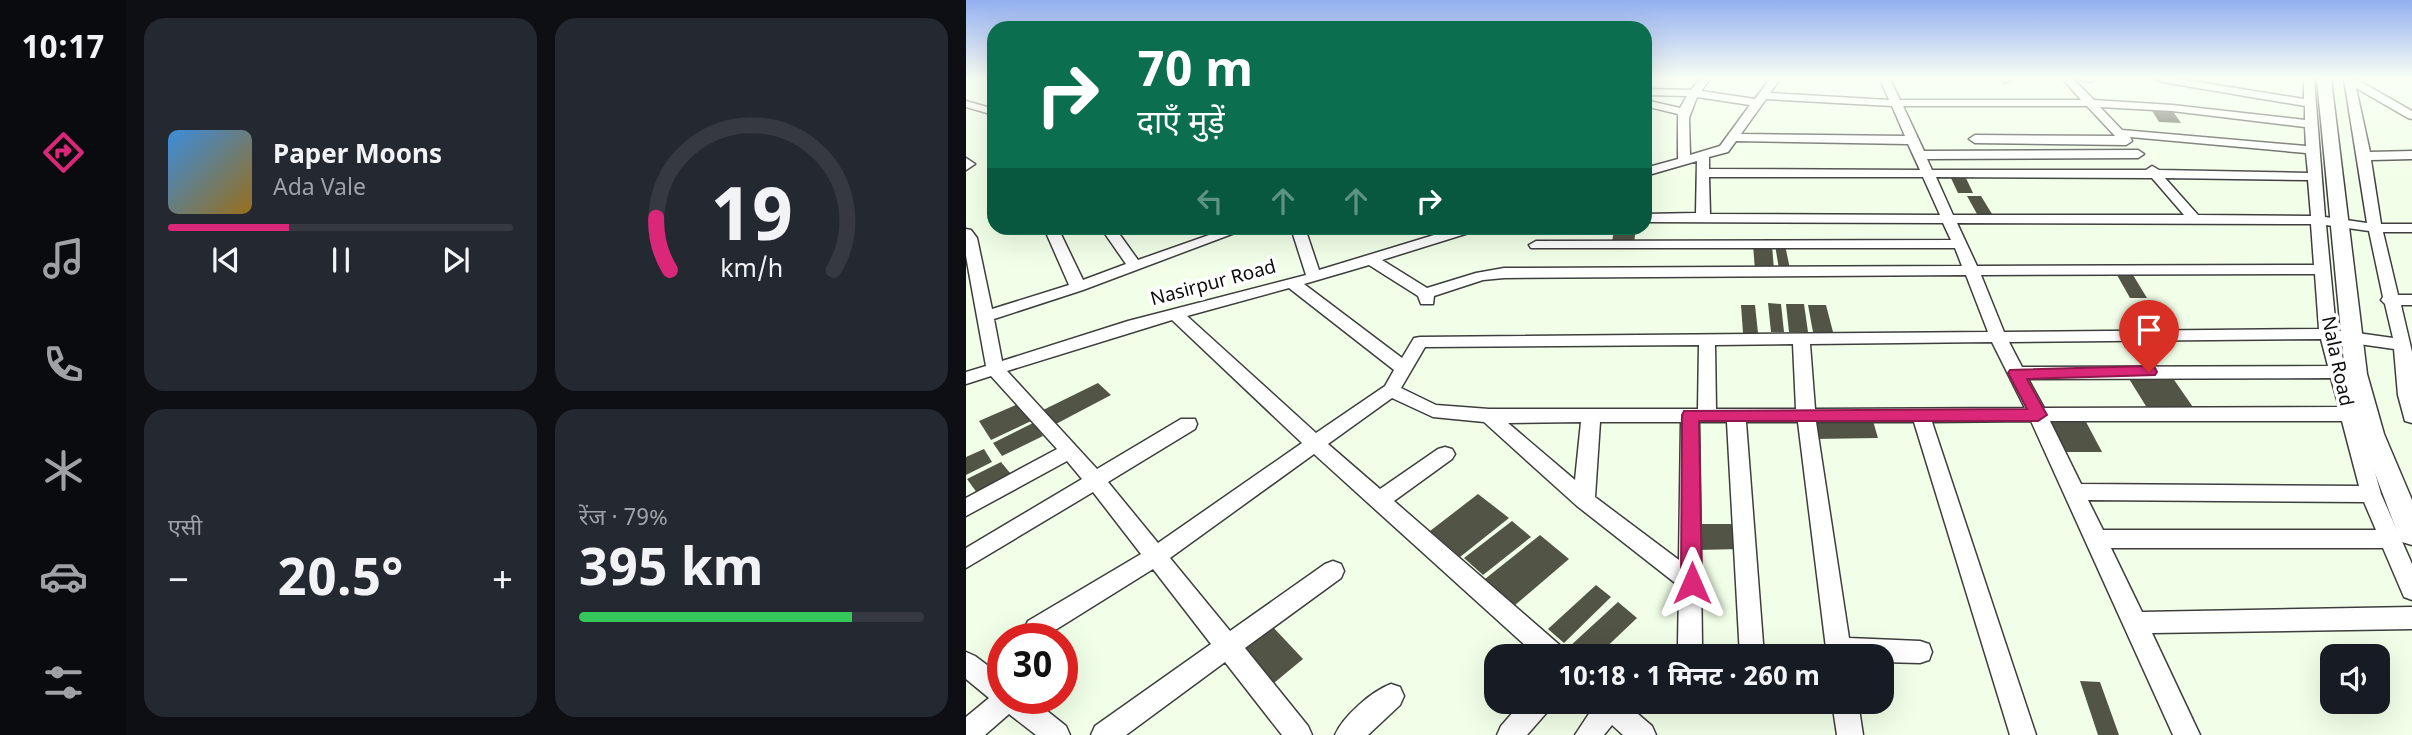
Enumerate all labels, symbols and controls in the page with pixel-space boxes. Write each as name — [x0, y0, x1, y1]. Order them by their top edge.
text: 10:17 — [21, 29, 105, 71]
text: 70 m — [1137, 42, 1253, 106]
icon: right — [1022, 49, 1113, 140]
text: दाएँ मुड़ें — [1137, 104, 1225, 146]
icon: directions — [39, 128, 88, 177]
text: Paper Moons — [273, 140, 442, 174]
text: Ada Vale — [273, 174, 366, 204]
text: 19 — [710, 176, 793, 271]
icon: left — [1191, 182, 1229, 220]
icon: ahead — [1264, 182, 1302, 220]
icon: ahead — [1337, 182, 1375, 220]
icon: right — [1410, 182, 1448, 220]
icon: music — [39, 234, 88, 283]
icon: previous — [207, 241, 245, 279]
icon: pause — [322, 241, 360, 279]
icon: next — [437, 241, 475, 279]
text: km/h — [720, 255, 783, 287]
street label: Nasirpur Road — [1148, 256, 1279, 313]
pin — [2119, 300, 2179, 372]
icon: arrive — [2130, 311, 2168, 349]
street label: Nala Road — [2314, 314, 2357, 409]
icon: phone — [39, 340, 88, 389]
icon: climate — [39, 446, 88, 495]
text: रेंज · 79% — [579, 504, 668, 534]
text: एसी — [168, 514, 202, 544]
text: 395 km — [579, 538, 763, 606]
position arrow — [1655, 546, 1729, 620]
text: 20.5° — [278, 548, 403, 616]
icon: car — [39, 552, 88, 601]
text: − — [168, 558, 189, 608]
text: + — [492, 558, 513, 608]
speed limit sign: 30 — [987, 623, 1078, 714]
map controls — [2320, 644, 2390, 714]
button: sound — [2320, 644, 2390, 714]
icon: filters — [39, 658, 88, 707]
text: 10:18 · 1 मिनट · 260 m — [1558, 662, 1820, 696]

